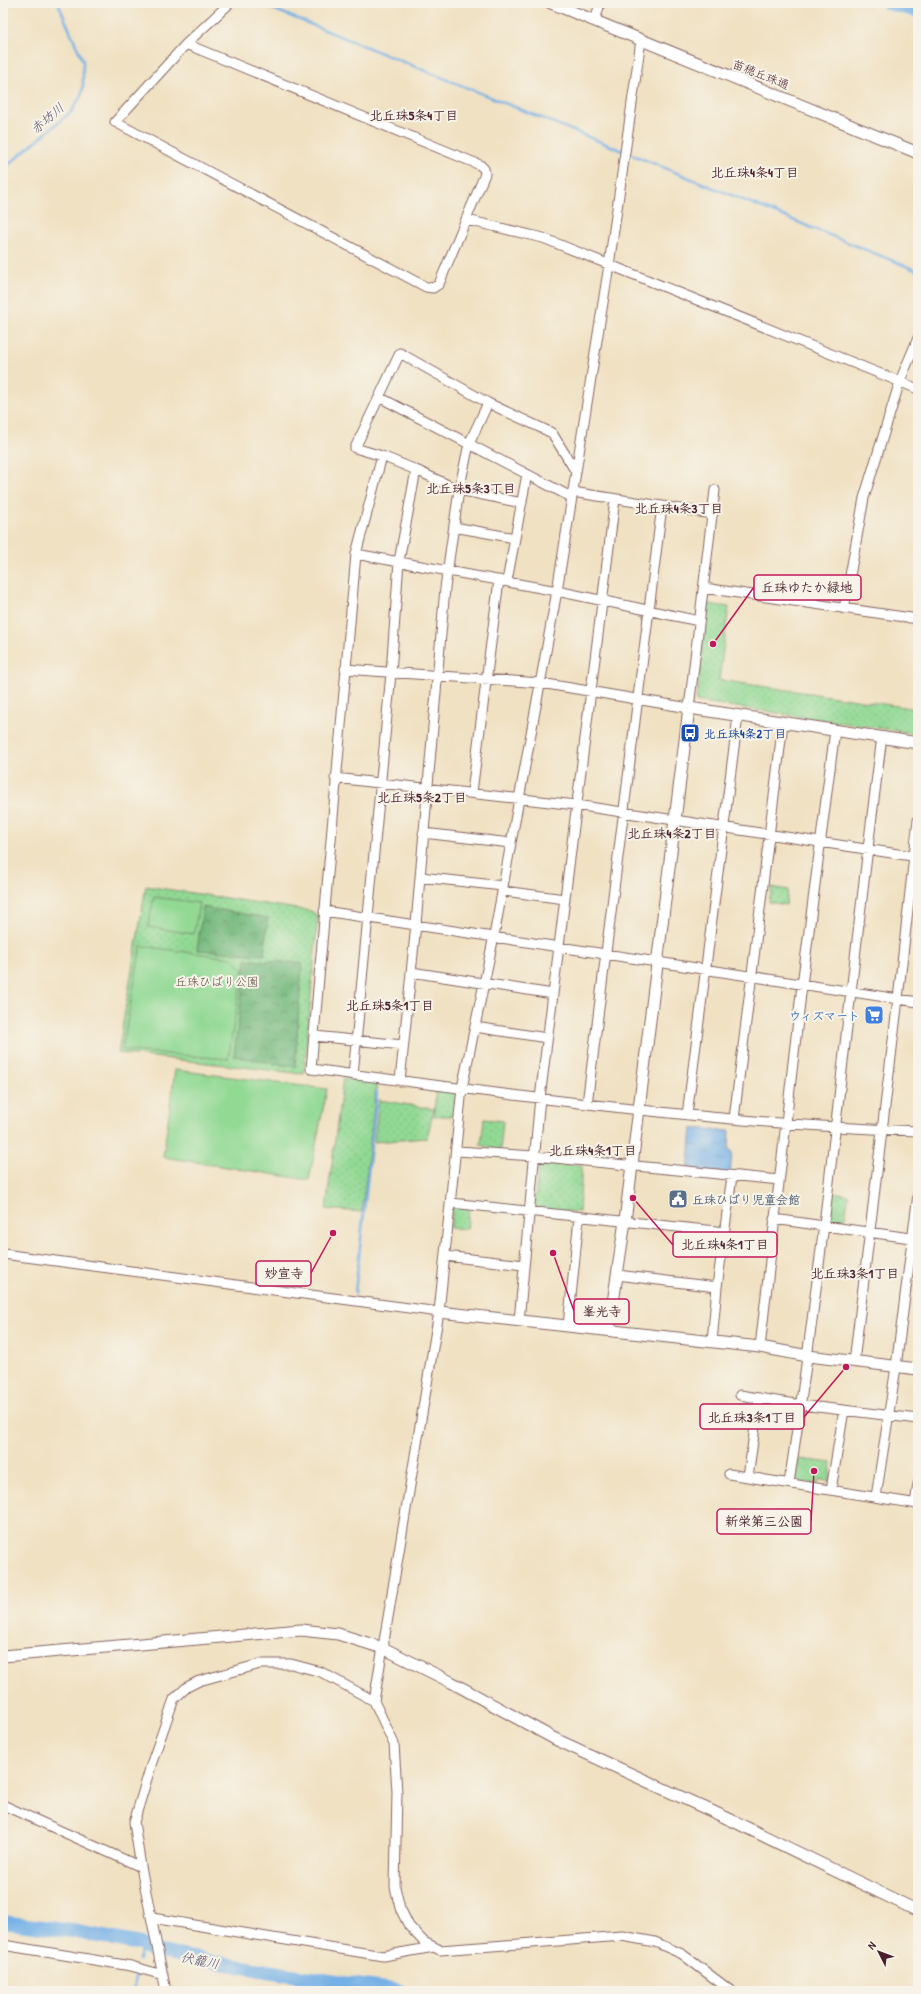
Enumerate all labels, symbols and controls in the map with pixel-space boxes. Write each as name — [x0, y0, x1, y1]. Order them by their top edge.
street label: 苗穂丘珠通 — [730, 55, 792, 93]
water label: 赤坊川 — [26, 98, 68, 138]
district label: 北丘珠5条4丁目 — [370, 106, 458, 124]
district label: 北丘珠4条4丁目 — [711, 163, 799, 181]
district label: 北丘珠5条3丁目 — [426, 479, 516, 497]
district label: 北丘珠4条3丁目 — [635, 499, 723, 517]
callout: 丘珠ゆたか緑地 — [754, 575, 861, 600]
text: 丘珠ゆたか緑地 — [761, 578, 853, 596]
bus stop icon: 北丘珠4条2丁目 — [679, 722, 701, 744]
place label: 北丘珠4条2丁目 — [704, 725, 786, 742]
district label: 北丘珠5条2丁目 — [377, 788, 467, 806]
district label: 北丘珠4条2丁目 — [628, 824, 716, 842]
park label: 丘珠ひばり公園 — [175, 973, 259, 990]
district label: 北丘珠5条1丁目 — [346, 996, 434, 1014]
supermarket icon: ウィズマート — [863, 1004, 885, 1026]
place label: ウィズマート — [789, 1007, 860, 1024]
district label: 北丘珠4条1丁目 — [549, 1141, 637, 1159]
public building icon: 丘珠ひばり児童会館 — [667, 1188, 689, 1210]
place label: 丘珠ひばり児童会館 — [692, 1191, 800, 1208]
callout: 北丘珠4条1丁目 — [673, 1232, 777, 1257]
text: 北丘珠4条1丁目 — [681, 1235, 769, 1253]
callout: 妙宣寺 — [256, 1261, 311, 1286]
text: 妙宣寺 — [264, 1264, 304, 1282]
district label: 北丘珠3条1丁目 — [811, 1264, 899, 1282]
callout: 峯光寺 — [574, 1299, 629, 1324]
text: 峯光寺 — [582, 1302, 622, 1320]
callout: 北丘珠3条1丁目 — [700, 1404, 804, 1429]
text: 北丘珠3条1丁目 — [708, 1408, 796, 1426]
callout: 新栄第三公園 — [717, 1509, 811, 1534]
text: 新栄第三公園 — [725, 1512, 803, 1530]
north arrow — [859, 1932, 899, 1972]
text: N — [864, 1938, 879, 1952]
water label: 伏籠川 — [179, 1947, 221, 1973]

